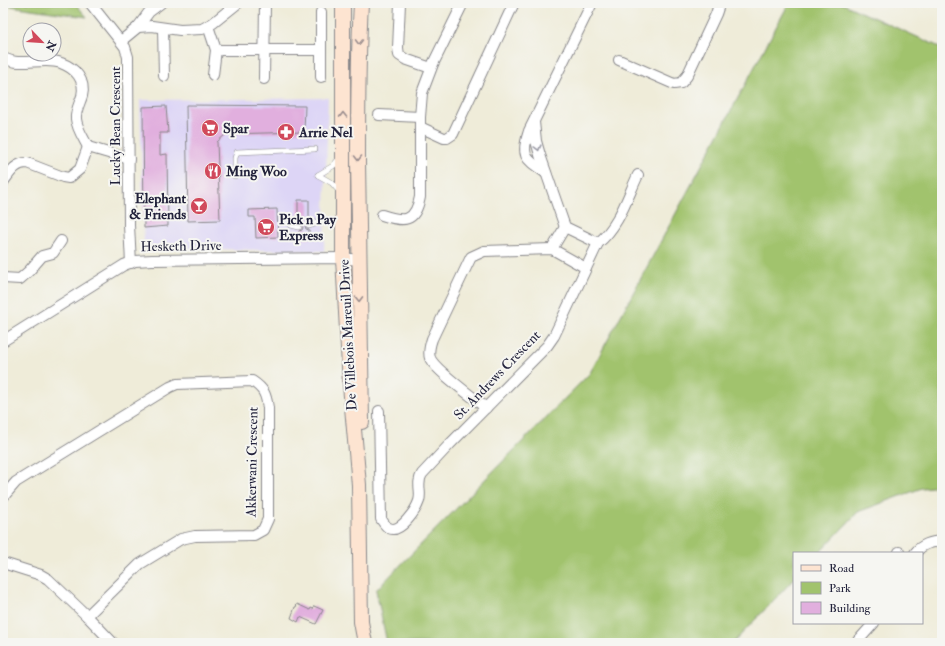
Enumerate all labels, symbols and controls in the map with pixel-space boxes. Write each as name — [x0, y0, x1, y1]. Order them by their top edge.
north arrow — [22, 22, 62, 62]
text: N — [42, 38, 59, 54]
one-way arrow — [355, 39, 363, 45]
street label: Lucky Bean Crescent — [107, 66, 125, 185]
one-way arrow — [339, 112, 347, 118]
supermarket icon: Spar — [200, 118, 220, 138]
place label: Spar — [223, 120, 250, 138]
pharmacy icon: Arrie Nel — [276, 122, 296, 142]
place label: Arrie Nel — [298, 124, 353, 141]
one-way arrow — [533, 144, 542, 151]
one-way arrow — [354, 155, 362, 161]
restaurant icon: Ming Woo — [203, 161, 223, 181]
place label: Ming Woo — [225, 163, 287, 181]
place label: Elephant & Friends — [129, 190, 186, 223]
bar icon: Elephant & Friends — [189, 196, 209, 216]
place label: Pick n Pay Express — [279, 211, 337, 245]
supermarket icon: Pick n Pay Express — [256, 217, 276, 237]
street label: Hesketh Drive — [140, 237, 222, 255]
street label: De Villebois Mareuil Drive — [336, 259, 360, 411]
one-way arrow — [355, 296, 364, 302]
street label: St. Andrews Crescent — [450, 327, 544, 423]
street label: Akkerwani Crescent — [243, 406, 261, 518]
legend — [793, 552, 923, 624]
text: Road — [829, 561, 854, 576]
text: Park — [829, 581, 851, 596]
text: Building — [829, 601, 872, 616]

